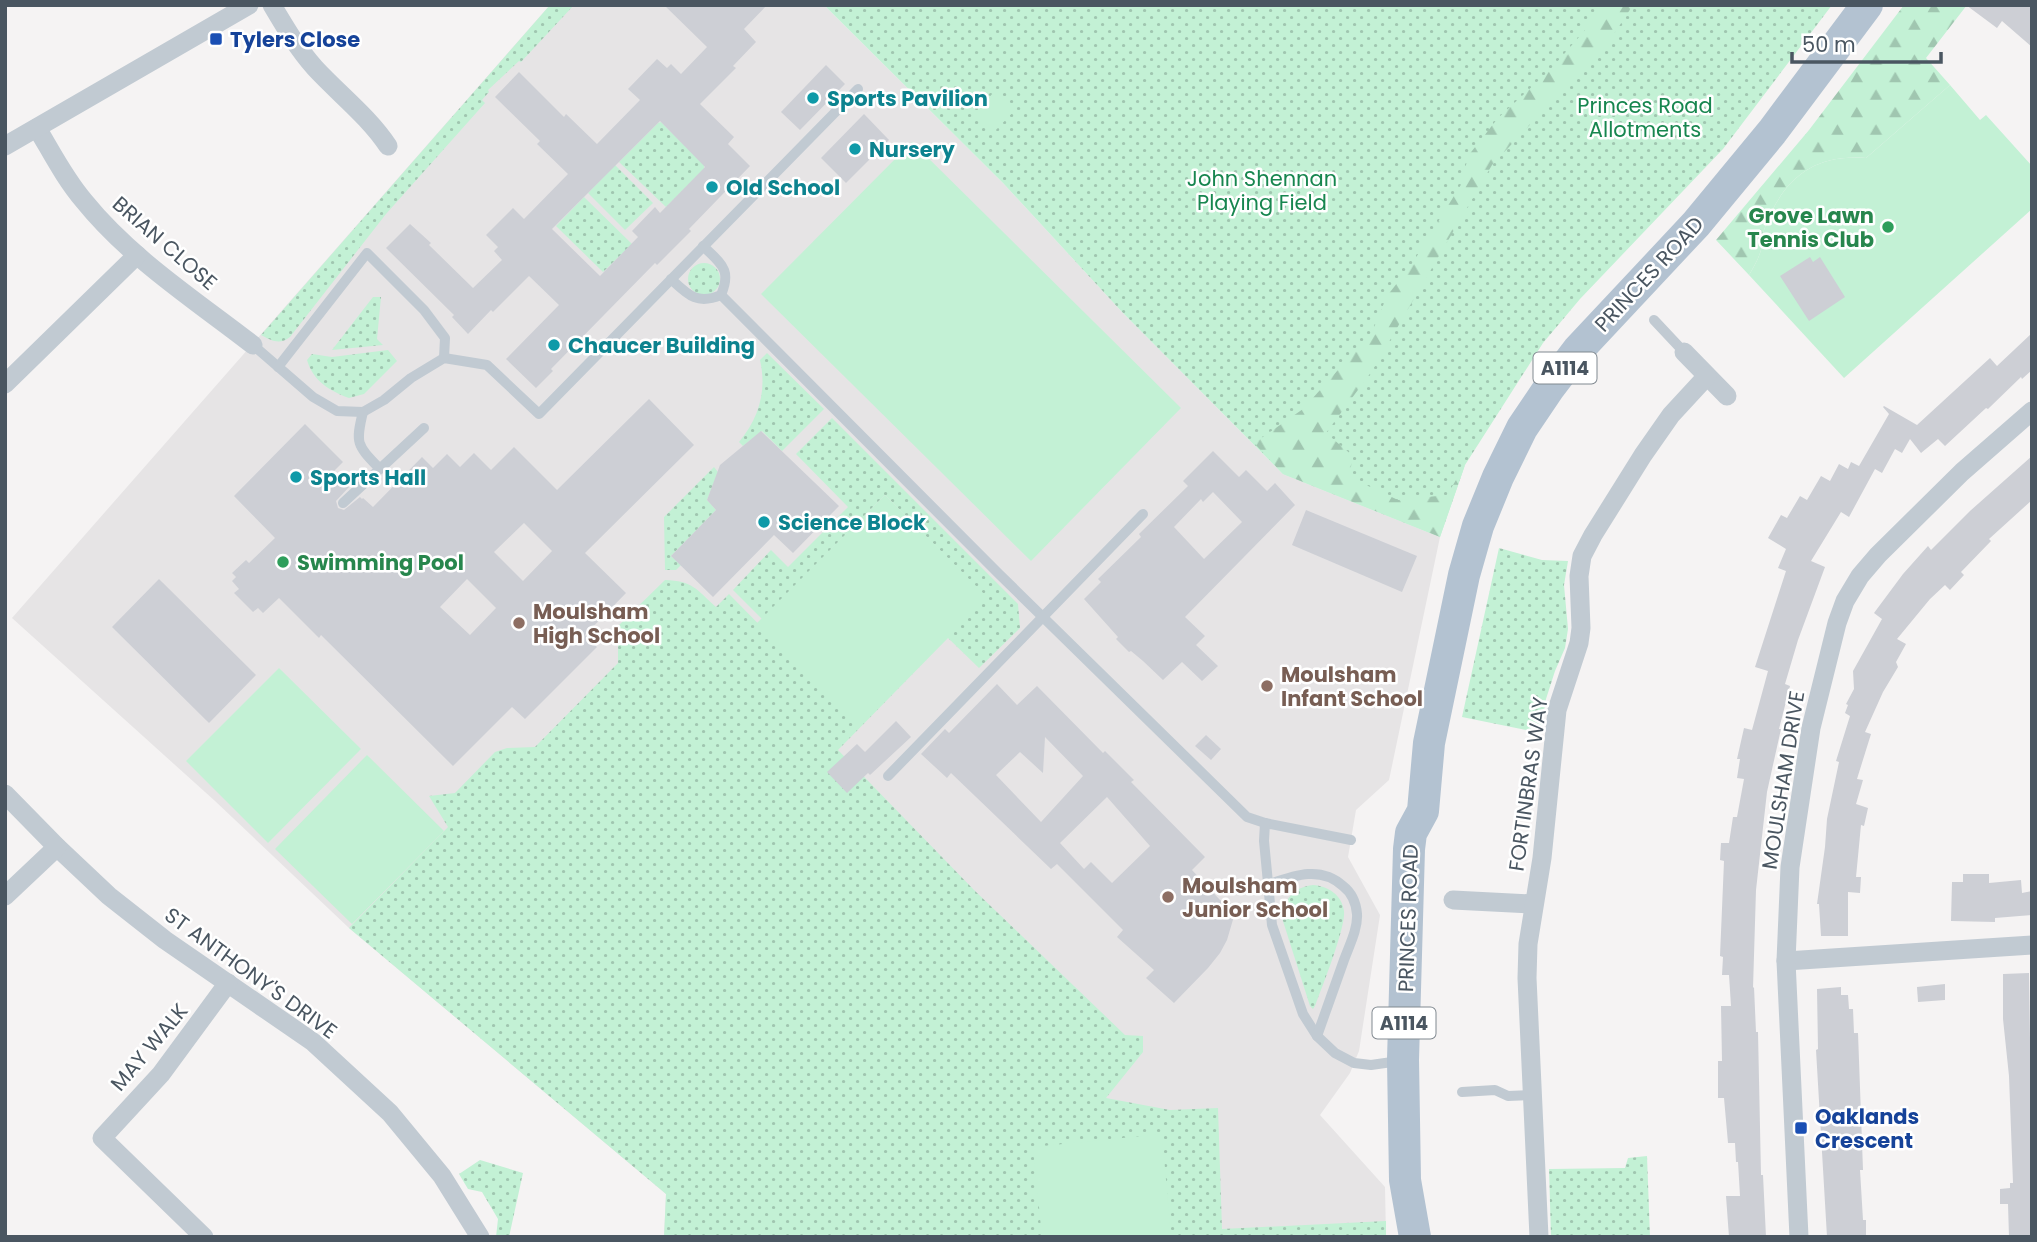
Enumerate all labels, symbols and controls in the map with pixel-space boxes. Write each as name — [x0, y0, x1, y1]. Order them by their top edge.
scale bar — [1792, 21, 1941, 65]
place label: Tylers Close — [230, 25, 360, 54]
text: 50 m — [1802, 30, 1856, 59]
marker: Tylers Close — [208, 31, 224, 47]
place label: Sports Pavilion — [827, 84, 988, 113]
marker: Sports Pavilion — [805, 90, 821, 106]
park label: Princes Road Allotments — [1577, 91, 1713, 144]
place label: Nursery — [869, 135, 956, 164]
marker: Nursery — [847, 141, 863, 157]
park label: John Shennan Playing Field — [1187, 164, 1337, 217]
place label: Old School — [726, 173, 840, 202]
marker: Old School — [704, 179, 720, 195]
street label: BRIAN CLOSE — [106, 189, 224, 297]
place label: Grove Lawn Tennis Club — [1747, 201, 1874, 254]
street label: PRINCES ROAD — [1588, 210, 1710, 338]
marker: Grove Lawn Tennis Club — [1880, 219, 1896, 235]
place label: Chaucer Building — [568, 331, 755, 360]
marker: Chaucer Building — [546, 337, 562, 353]
road number: A1114 — [1534, 352, 1596, 384]
place label: Sports Hall — [310, 463, 426, 492]
marker: Sports Hall — [288, 469, 304, 485]
place label: Science Block — [778, 508, 926, 537]
marker: Science Block — [756, 514, 772, 530]
place label: Swimming Pool — [297, 548, 464, 577]
marker: Swimming Pool — [275, 554, 291, 570]
place label: Moulsham High School — [533, 597, 660, 650]
marker: Moulsham High School — [511, 615, 527, 631]
place label: Moulsham Infant School — [1281, 660, 1423, 713]
marker: Moulsham Infant School — [1259, 678, 1275, 694]
street label: MOULSHAM DRIVE — [1755, 689, 1811, 871]
street label: FORTINBRAS WAY — [1501, 695, 1555, 873]
street label: PRINCES ROAD — [1391, 844, 1425, 992]
place label: Moulsham Junior School — [1182, 871, 1328, 924]
marker: Moulsham Junior School — [1160, 889, 1176, 905]
street label: ST ANTHONY'S DRIVE — [159, 901, 343, 1045]
street label: MAY WALK — [104, 997, 195, 1097]
road number: A1114 — [1372, 1007, 1436, 1038]
place label: Oaklands Crescent — [1815, 1102, 1919, 1155]
marker: Oaklands Crescent — [1793, 1120, 1809, 1136]

